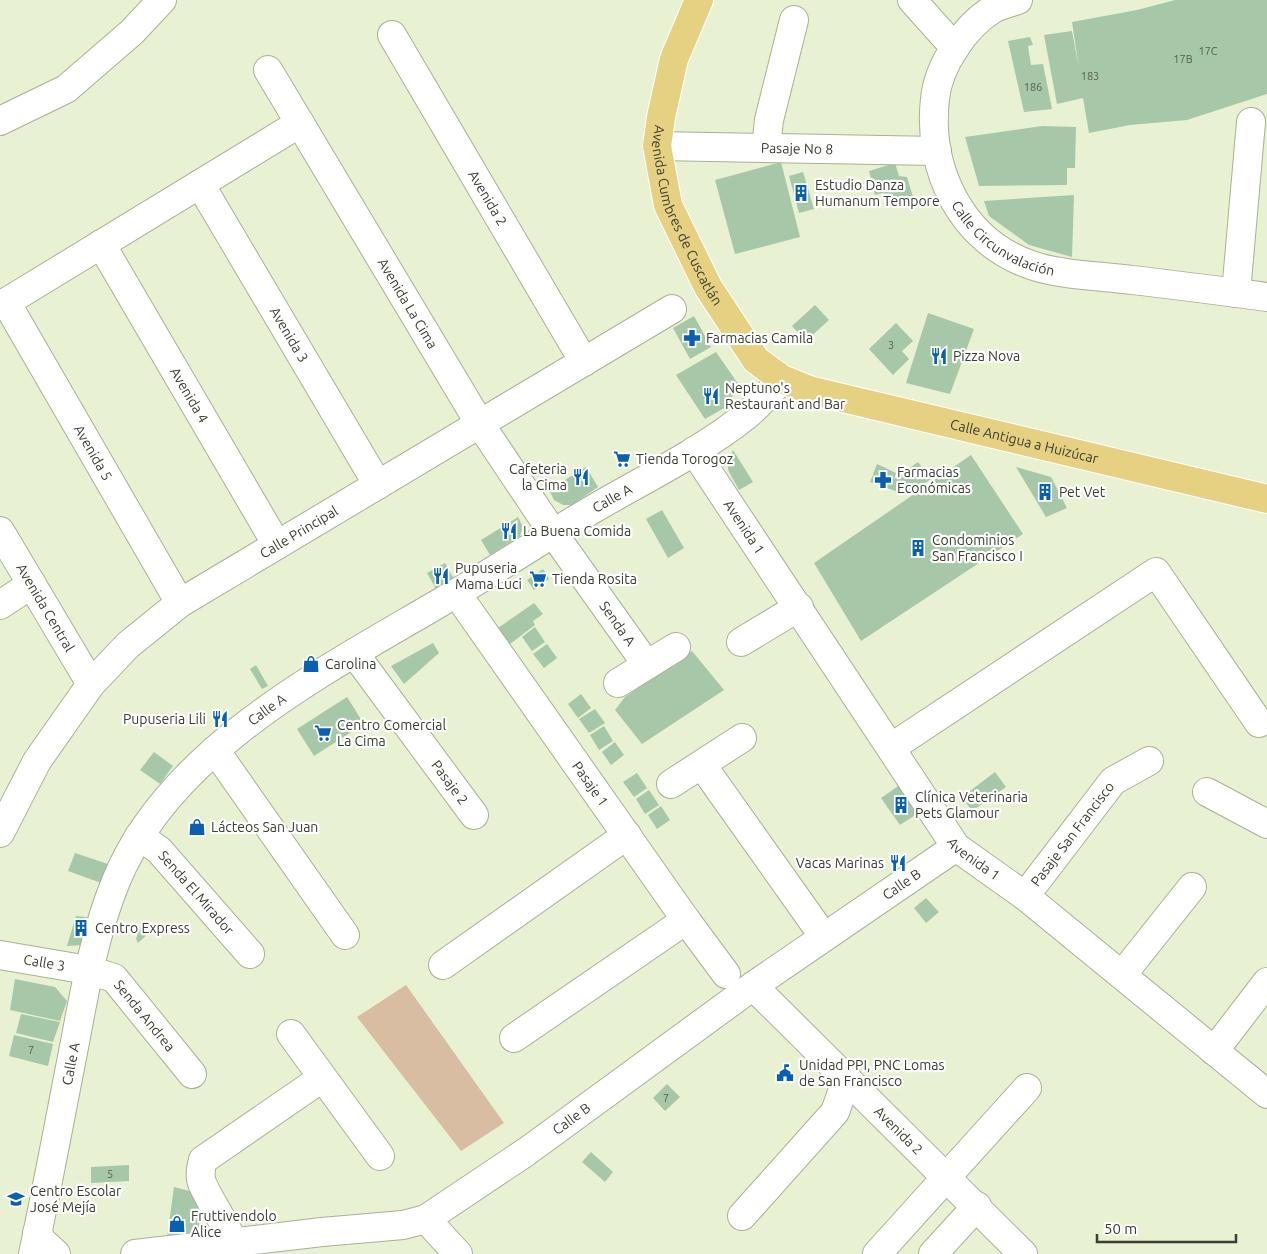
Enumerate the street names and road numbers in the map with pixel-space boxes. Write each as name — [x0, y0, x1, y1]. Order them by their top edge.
street label: Avenida Cumbres de Cuscatlán — [649, 124, 726, 308]
street label: Pasaje No 8 — [761, 140, 833, 157]
street label: Avenida 2 — [465, 167, 510, 229]
street label: Calle Circunvalación — [948, 198, 1056, 279]
street label: Avenida La Cima — [375, 255, 441, 351]
street label: Avenida 3 — [267, 304, 312, 365]
street label: Avenida 4 — [167, 365, 212, 426]
street label: Calle Antigua a Huizúcar — [949, 416, 1101, 467]
street label: Avenida 5 — [71, 422, 115, 483]
street label: Calle A — [589, 481, 635, 516]
street label: Avenida 1 — [721, 497, 768, 557]
street label: Calle Principal — [257, 502, 341, 561]
street label: Avenida Central — [13, 561, 78, 655]
street label: Senda A — [596, 598, 639, 649]
street label: Calle A — [245, 690, 289, 729]
street label: Pasaje 2 — [428, 757, 471, 808]
street label: Pasaje 1 — [569, 758, 612, 809]
street label: Pasaje San Francisco — [1027, 779, 1117, 889]
street label: Avenida 1 — [944, 835, 1003, 884]
street label: Senda El Mirador — [155, 847, 238, 938]
street label: Calle B — [879, 865, 924, 903]
street label: Calle 3 — [22, 951, 66, 974]
street label: Senda Andrea — [111, 977, 178, 1055]
street label: Calle A — [59, 1041, 83, 1086]
street label: Calle B — [549, 1100, 594, 1138]
street label: Avenida 2 — [871, 1103, 926, 1158]

